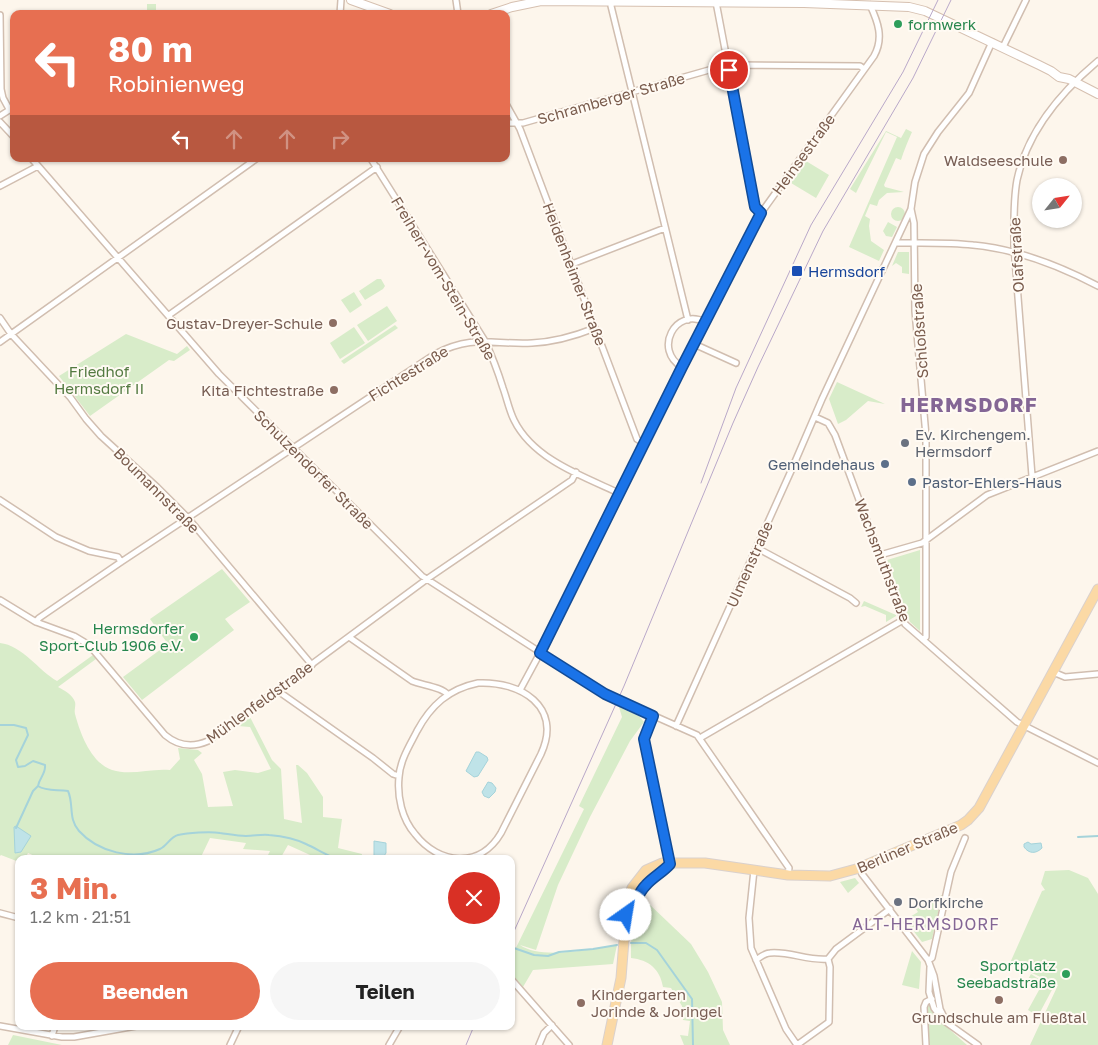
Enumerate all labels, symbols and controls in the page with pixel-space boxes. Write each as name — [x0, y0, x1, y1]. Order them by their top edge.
place label: formwerk — [908, 15, 977, 33]
marker: formwerk — [892, 18, 904, 30]
text: 80 m — [108, 28, 193, 70]
icon: left — [25, 30, 90, 95]
pin — [708, 49, 750, 91]
icon: arrive — [715, 56, 743, 84]
street label: Schramberger Straße — [535, 68, 687, 128]
text: Robinienweg — [108, 70, 245, 97]
street label: Heinsestraße — [768, 110, 839, 198]
icon: left — [167, 125, 195, 153]
icon: ahead — [220, 125, 248, 153]
icon: ahead — [273, 125, 301, 153]
icon: right — [326, 125, 354, 153]
place label: Waldseeschule — [944, 151, 1053, 169]
marker: Waldseeschule — [1057, 154, 1069, 166]
north arrow — [1032, 178, 1082, 228]
map controls — [1032, 178, 1082, 228]
street label: Freiherr-vom-Stein-Straße — [388, 193, 500, 363]
street label: Heidenheimer Straße — [539, 200, 611, 348]
street label: Olafstraße — [1005, 217, 1027, 293]
place label: Hermsdorf — [808, 262, 886, 280]
marker: Hermsdorf — [790, 264, 804, 278]
street label: Schloßstraße — [907, 283, 931, 379]
place label: Gustav-Dreyer-Schule — [166, 314, 323, 332]
marker: Gustav-Dreyer-Schule — [327, 317, 339, 329]
street label: Fichtestraße — [365, 341, 451, 405]
park label: Friedhof Hermsdorf II — [54, 362, 144, 397]
place label: Kita Fichtestraße — [201, 381, 324, 399]
marker: Kita Fichtestraße — [328, 384, 340, 396]
district label: HERMSDORF — [900, 392, 1038, 416]
street label: Schulzendorfer Straße — [251, 406, 378, 533]
place label: Ev. Kirchengem. Hermsdorf — [915, 425, 1031, 460]
marker: Ev. Kirchengem. Hermsdorf — [899, 437, 911, 449]
street label: Boumannstraße — [110, 443, 204, 537]
place label: Gemeindehaus — [768, 455, 875, 473]
marker: Gemeindehaus — [879, 458, 891, 470]
place label: Pastor-Ehlers-Haus — [922, 473, 1062, 491]
marker: Pastor-Ehlers-Haus — [906, 476, 918, 488]
street label: Wachsmuthstraße — [851, 496, 915, 625]
street label: Ulmenstraße — [722, 518, 776, 610]
place label: Hermsdorfer Sport-Club 1906 e.V. — [39, 619, 184, 654]
marker: Hermsdorfer Sport-Club 1906 e.V. — [188, 631, 200, 643]
street label: Mühlenfeldstraße — [202, 657, 316, 747]
street label: Berliner Straße — [854, 818, 960, 876]
text: 3 Min. — [30, 870, 118, 906]
button: close — [448, 872, 500, 924]
position arrow — [599, 888, 651, 940]
place label: Dorfkirche — [908, 893, 984, 911]
marker: Dorfkirche — [892, 896, 904, 908]
text: 1.2 km · 21:51 — [30, 907, 131, 927]
district label: ALT-HERMSDORF — [852, 914, 1000, 934]
place label: Sportplatz Seebadstraße — [957, 956, 1056, 991]
button: Beenden — [30, 962, 260, 1020]
button: Teilen — [270, 962, 500, 1020]
marker: Sportplatz Seebadstraße — [1060, 968, 1072, 980]
place label: Kindergarten Jorinde & Joringel — [591, 985, 722, 1020]
marker: Grundschule am Fließtal — [993, 994, 1005, 1006]
marker: Kindergarten Jorinde & Joringel — [575, 997, 587, 1009]
place label: Grundschule am Fließtal — [911, 1008, 1087, 1026]

